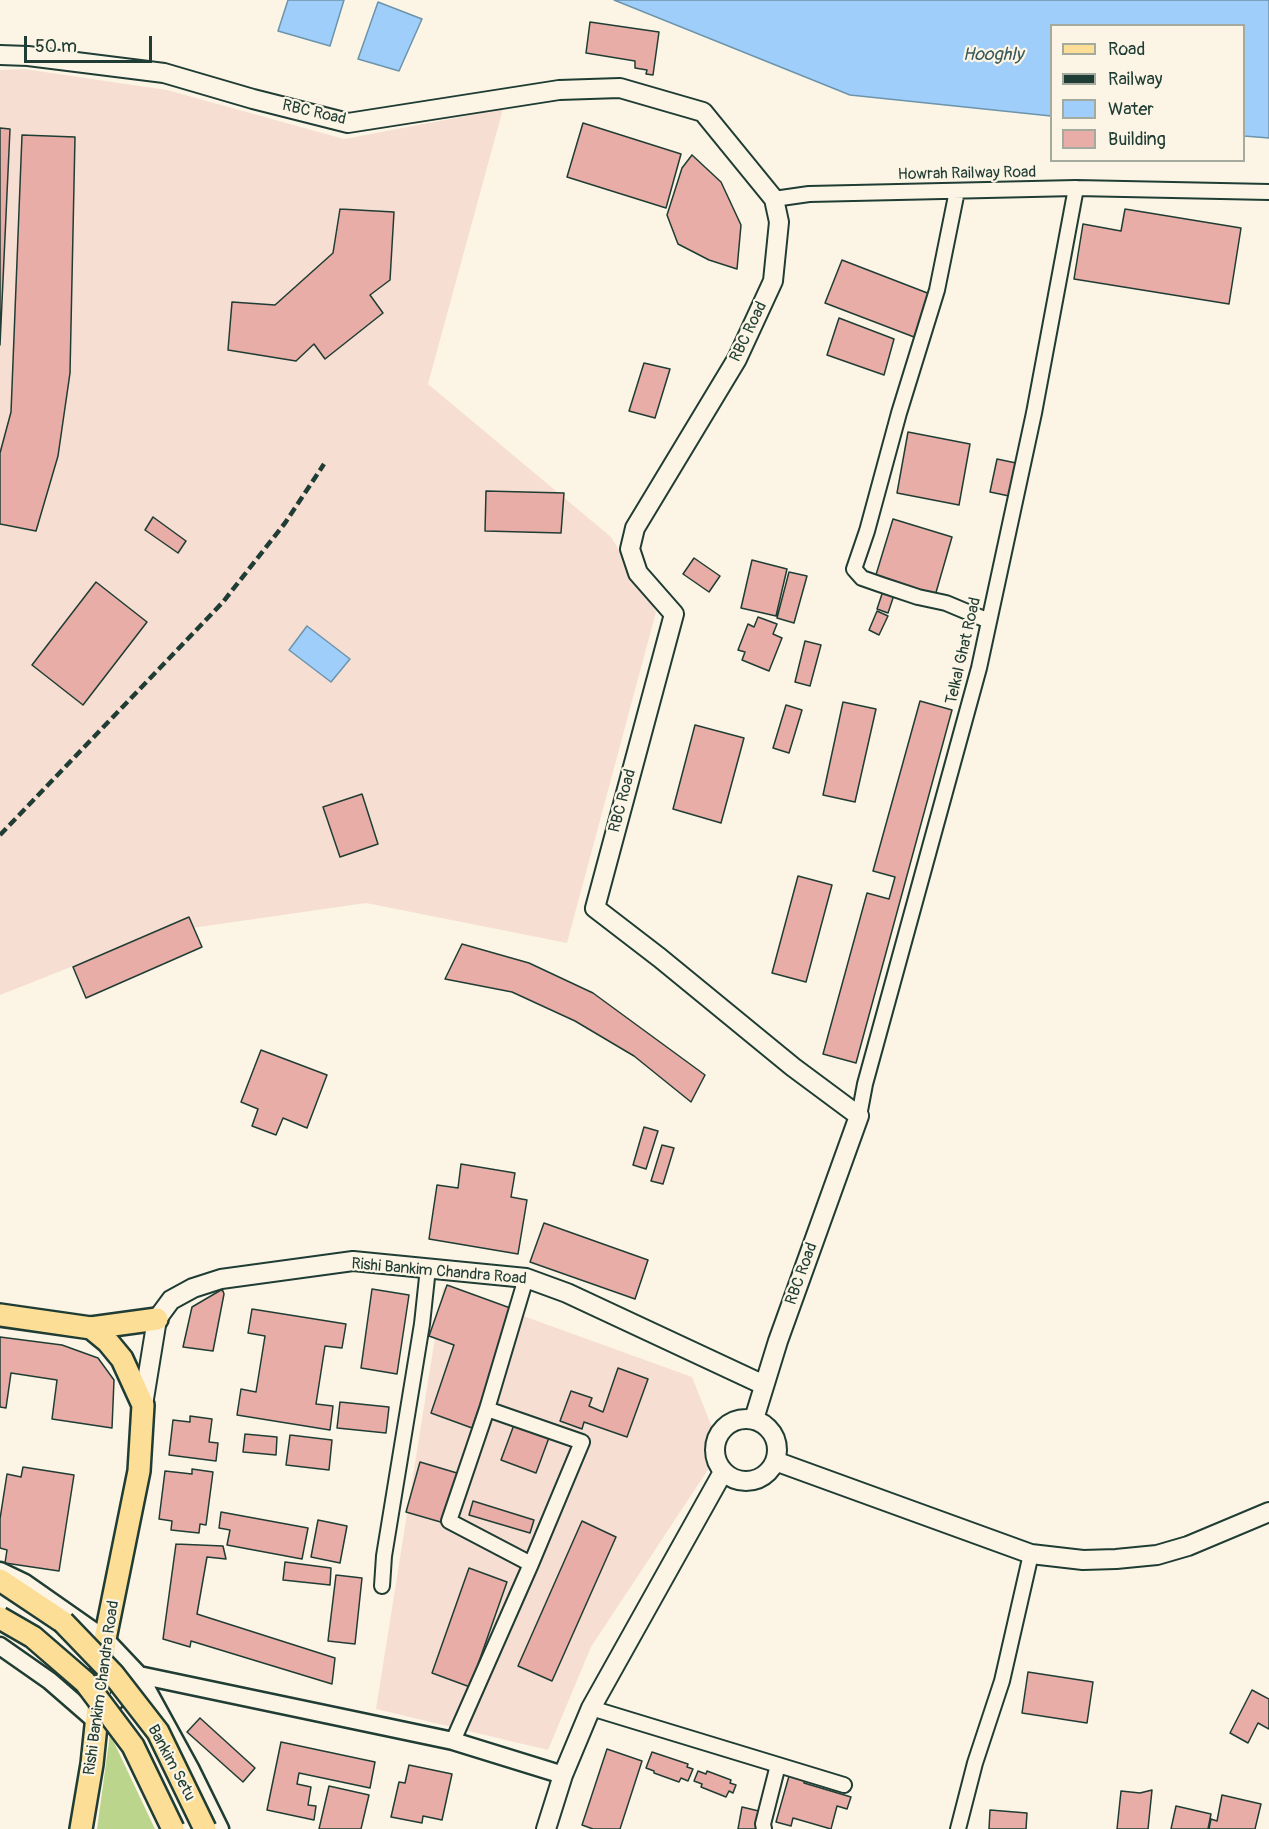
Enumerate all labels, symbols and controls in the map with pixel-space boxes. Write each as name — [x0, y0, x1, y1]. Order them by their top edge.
scale bar — [27, 24, 154, 62]
legend — [1050, 24, 1245, 162]
text: 50 m — [35, 35, 77, 58]
text: Road — [1108, 38, 1145, 61]
water label: Hooghly — [963, 44, 1023, 66]
text: Railway — [1108, 68, 1163, 91]
street label: RBC Road — [280, 96, 348, 130]
text: Water — [1108, 98, 1154, 121]
text: Building — [1108, 128, 1166, 151]
street label: Howrah Railway Road — [898, 163, 1036, 185]
street label: RBC Road — [726, 299, 772, 365]
street label: Telkal Ghat Road — [942, 596, 986, 706]
street label: RBC Road — [605, 767, 641, 835]
street label: RBC Road — [782, 1240, 822, 1308]
street label: Rishi Bankim Chandra Road — [350, 1255, 528, 1289]
street label: Rishi Bankim Chandra Road — [80, 1599, 124, 1777]
street label: Bankim Setu — [143, 1722, 199, 1804]

